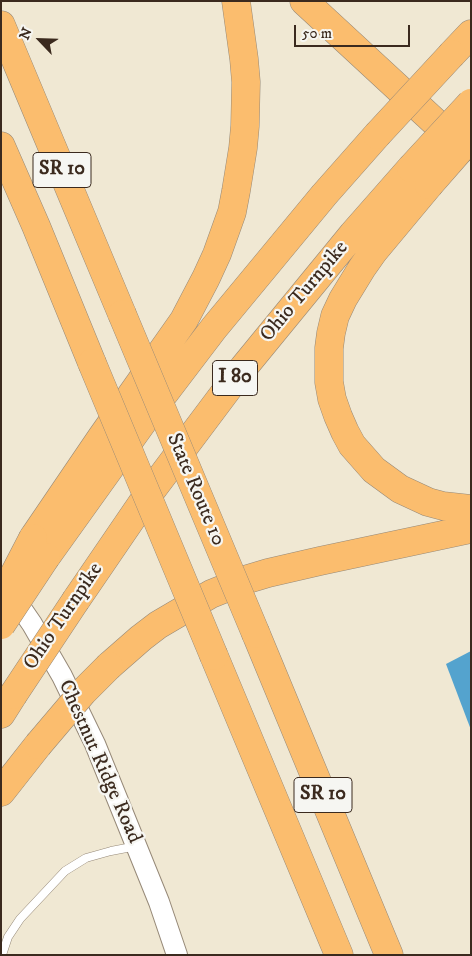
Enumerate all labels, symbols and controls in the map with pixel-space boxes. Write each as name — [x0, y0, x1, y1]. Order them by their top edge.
north arrow — [15, 15, 65, 65]
scale bar — [297, 15, 413, 47]
text: 50 m — [302, 24, 332, 43]
text: N — [16, 25, 37, 43]
road number: SR 10 — [33, 152, 91, 188]
street label: Ohio Turnpike — [255, 236, 355, 348]
road number: I 80 — [212, 360, 258, 396]
street label: State Route 10 — [160, 430, 230, 550]
street label: Ohio Turnpike — [19, 559, 109, 675]
street label: Chestnut Ridge Road — [52, 676, 146, 848]
road number: SR 10 — [294, 778, 352, 812]

